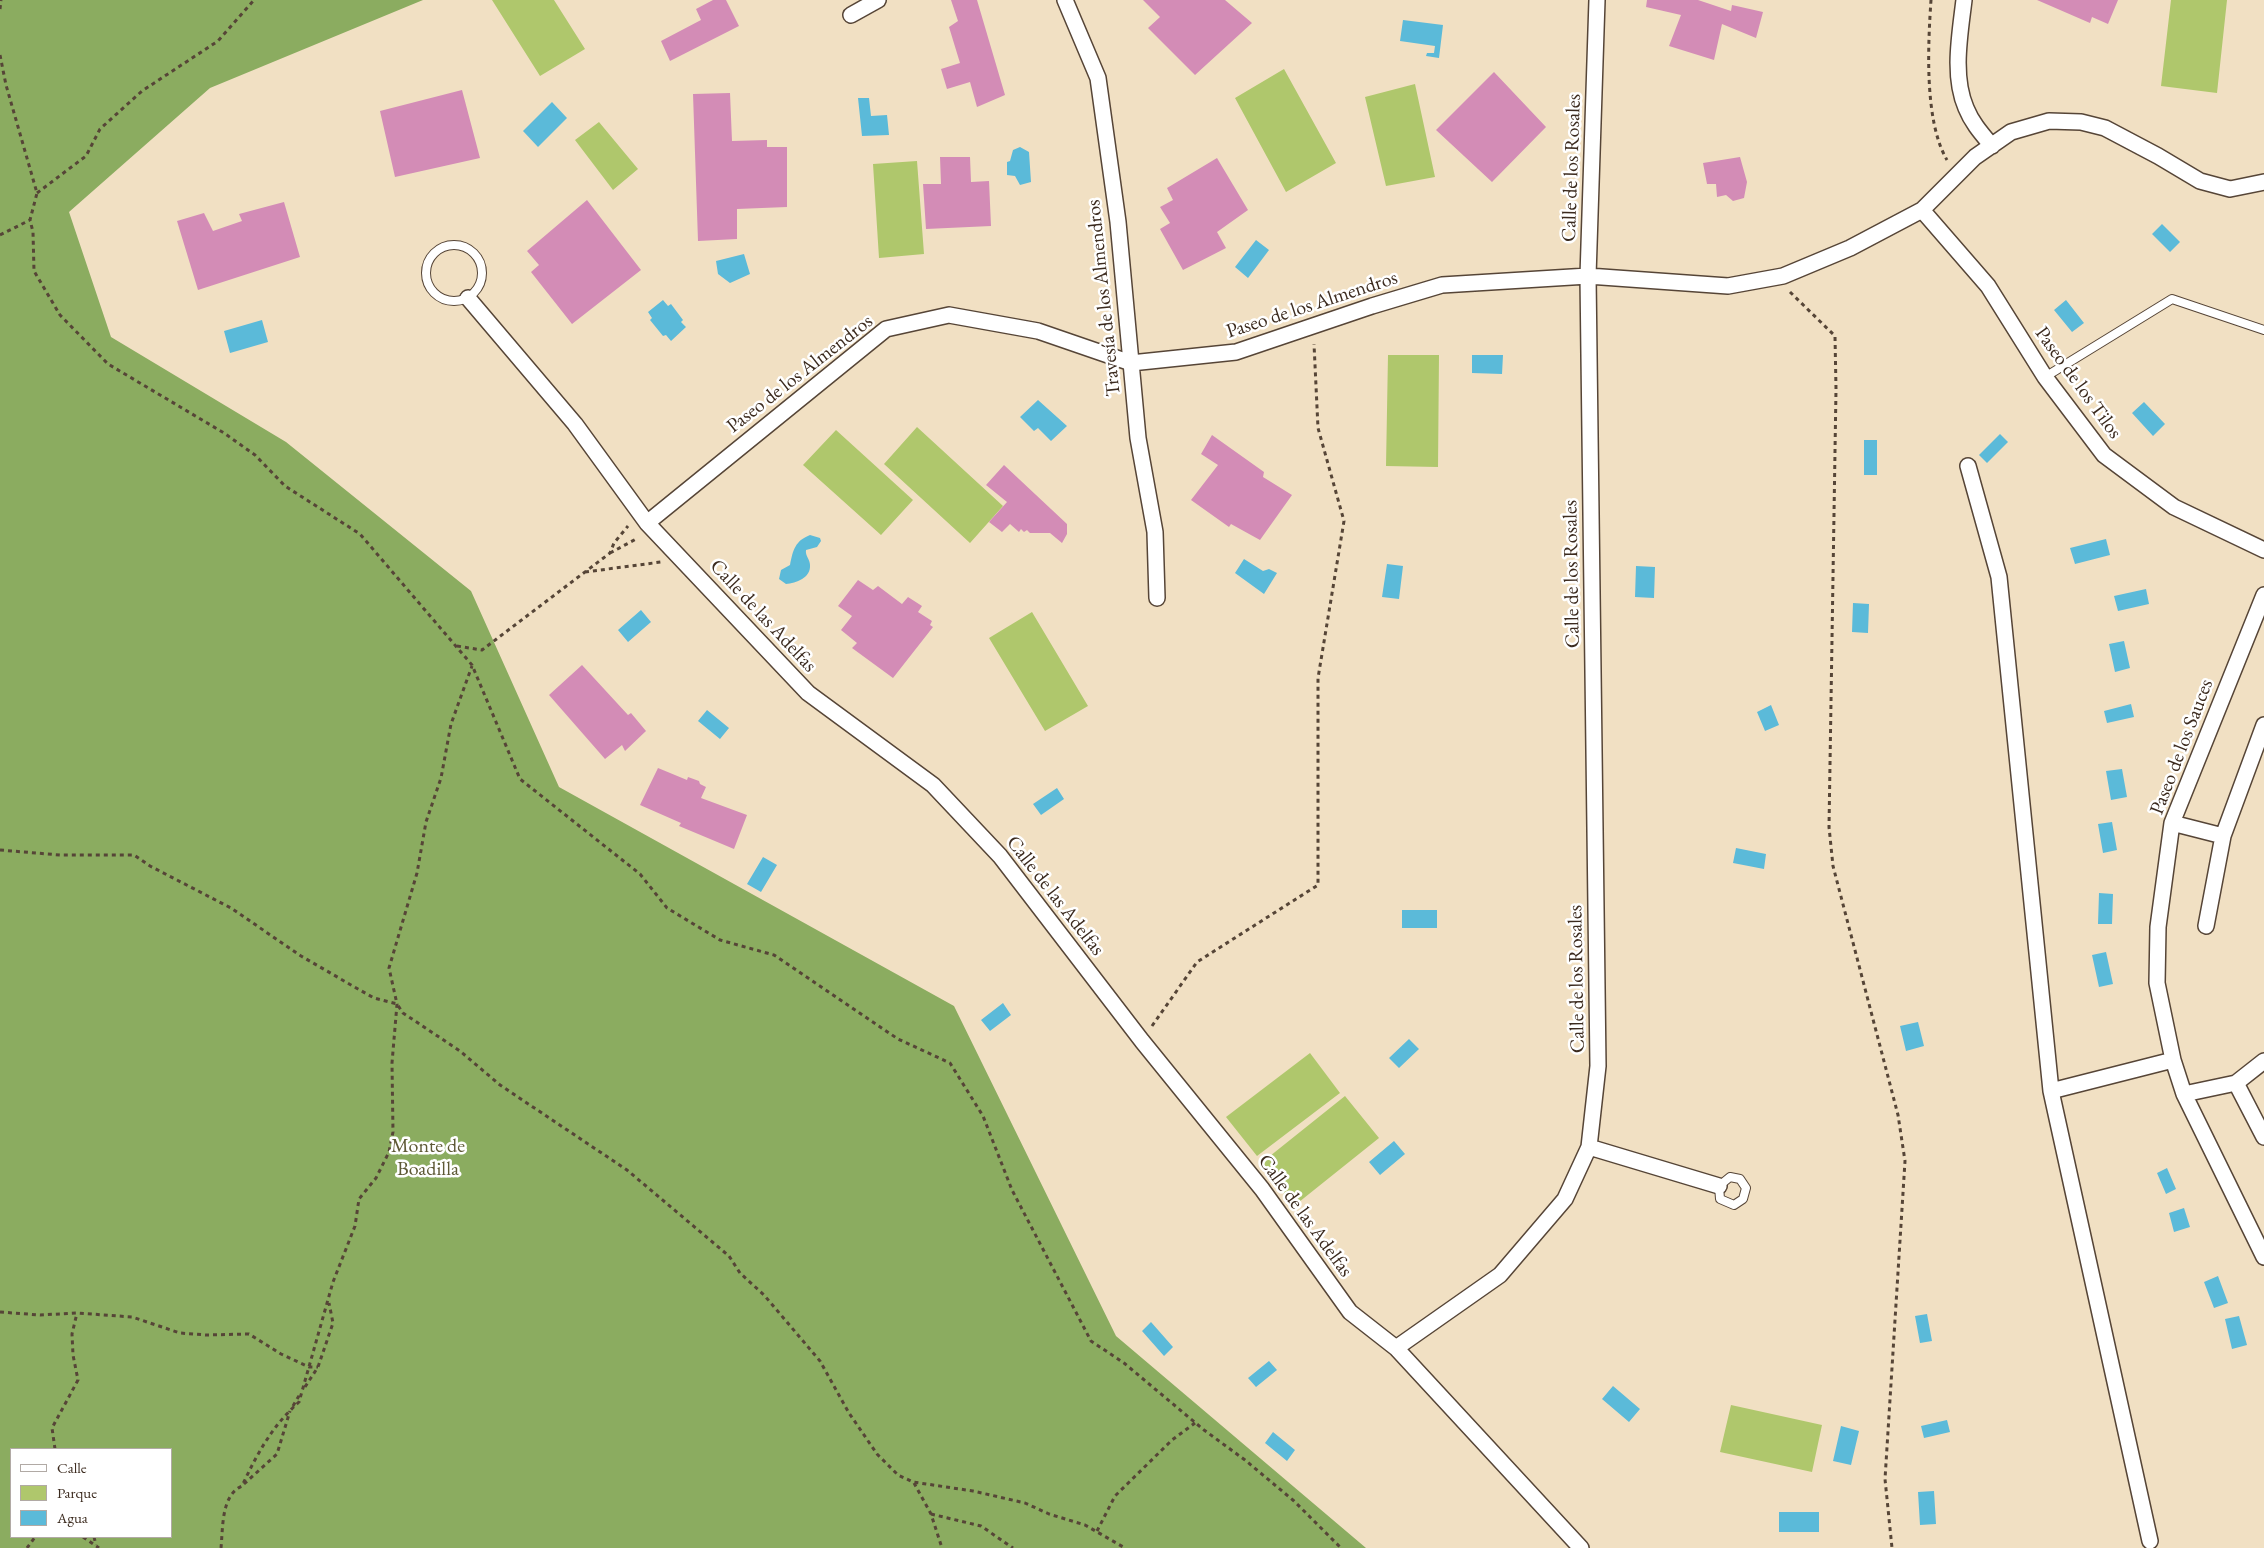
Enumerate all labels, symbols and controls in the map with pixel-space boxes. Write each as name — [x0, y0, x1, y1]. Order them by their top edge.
street label: Calle de los Rosales — [1557, 93, 1587, 243]
street label: Travesía de los Almendros — [1082, 198, 1126, 398]
street label: Paseo de los Almendros — [1223, 266, 1401, 344]
street label: Paseo de los Almendros — [722, 310, 878, 438]
street label: Paseo de los Tilos — [2029, 322, 2127, 444]
street label: Calle de los Rosales — [1559, 500, 1585, 648]
street label: Calle de las Adelfas — [705, 555, 821, 677]
street label: Paseo de los Sauces — [2145, 676, 2219, 818]
street label: Calle de las Adelfas — [1001, 831, 1109, 961]
street label: Calle de los Rosales — [1564, 905, 1590, 1053]
park label: Monte de Boadilla — [391, 1135, 465, 1182]
street label: Calle de las Adelfas — [1253, 1150, 1357, 1282]
legend — [10, 1448, 172, 1538]
text: Calle — [57, 1458, 87, 1477]
text: Parque — [57, 1483, 97, 1502]
text: Agua — [57, 1508, 88, 1527]

